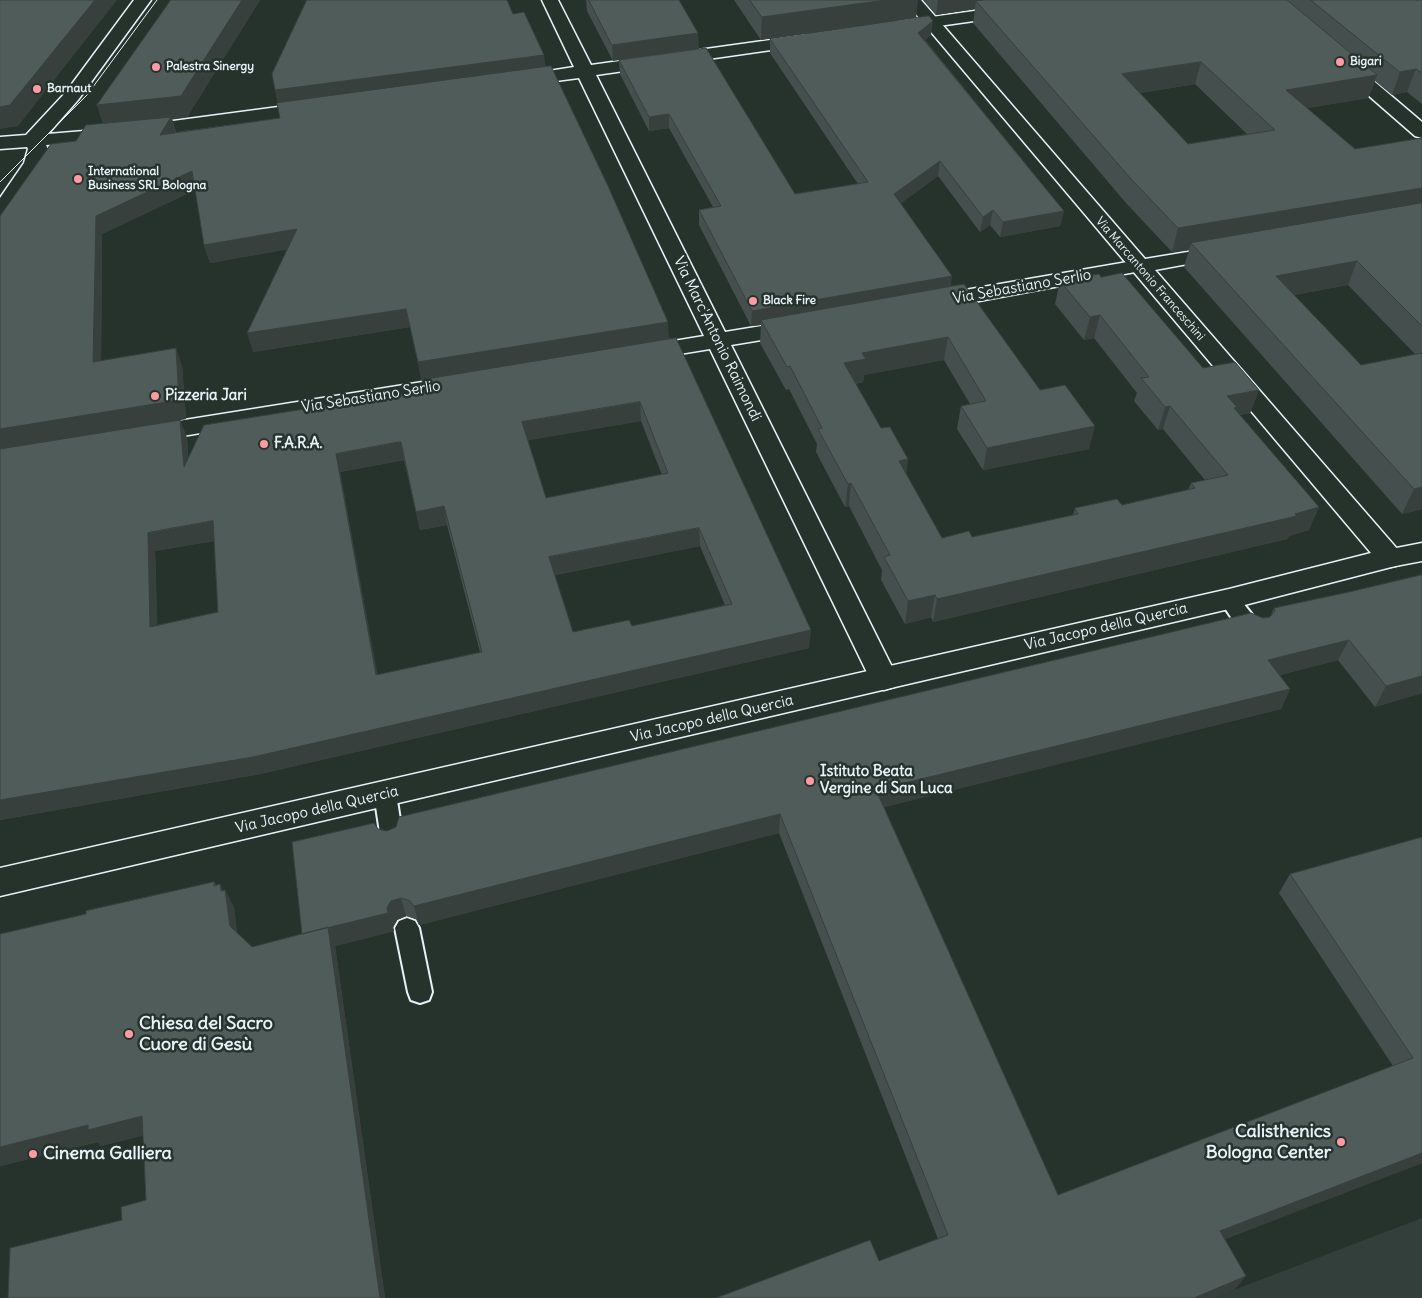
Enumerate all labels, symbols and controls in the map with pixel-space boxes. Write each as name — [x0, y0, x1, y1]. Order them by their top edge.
place label: Bigari — [1350, 55, 1382, 69]
marker: Bigari — [1334, 56, 1346, 68]
place label: Palestra Sinergy — [166, 60, 254, 74]
marker: Palestra Sinergy — [150, 61, 162, 73]
place label: Barnaut — [47, 82, 91, 96]
marker: Barnaut — [31, 83, 43, 95]
place label: International Business SRL Bologna — [88, 165, 206, 193]
marker: International Business SRL Bologna — [72, 173, 84, 185]
street label: Via Marcantonio Franceschini — [1092, 214, 1208, 344]
street label: Via Marc'Antonio Raimondi — [669, 254, 765, 424]
street label: Via Sebastiano Serlio — [951, 266, 1093, 308]
place label: Black Fire — [763, 294, 816, 308]
marker: Black Fire — [747, 295, 759, 307]
street label: Via Sebastiano Serlio — [300, 377, 442, 417]
place label: Pizzeria Jari — [165, 387, 247, 405]
marker: Pizzeria Jari — [149, 390, 161, 402]
place label: F.A.R.A. — [274, 435, 322, 453]
marker: F.A.R.A. — [258, 438, 270, 450]
street label: Via Jacopo della Quercia — [1023, 599, 1189, 655]
street label: Via Jacopo della Quercia — [629, 691, 795, 747]
place label: Istituto Beata Vergine di San Luca — [820, 763, 953, 798]
marker: Istituto Beata Vergine di San Luca — [804, 775, 816, 787]
street label: Via Jacopo della Quercia — [234, 782, 400, 838]
place label: Chiesa del Sacro Cuore di Gesù — [139, 1013, 273, 1056]
marker: Chiesa del Sacro Cuore di Gesù — [123, 1028, 135, 1040]
place label: Calisthenics Bologna Center — [1206, 1121, 1331, 1164]
marker: Calisthenics Bologna Center — [1335, 1136, 1347, 1148]
place label: Cinema Galliera — [43, 1143, 172, 1165]
marker: Cinema Galliera — [27, 1148, 39, 1160]

